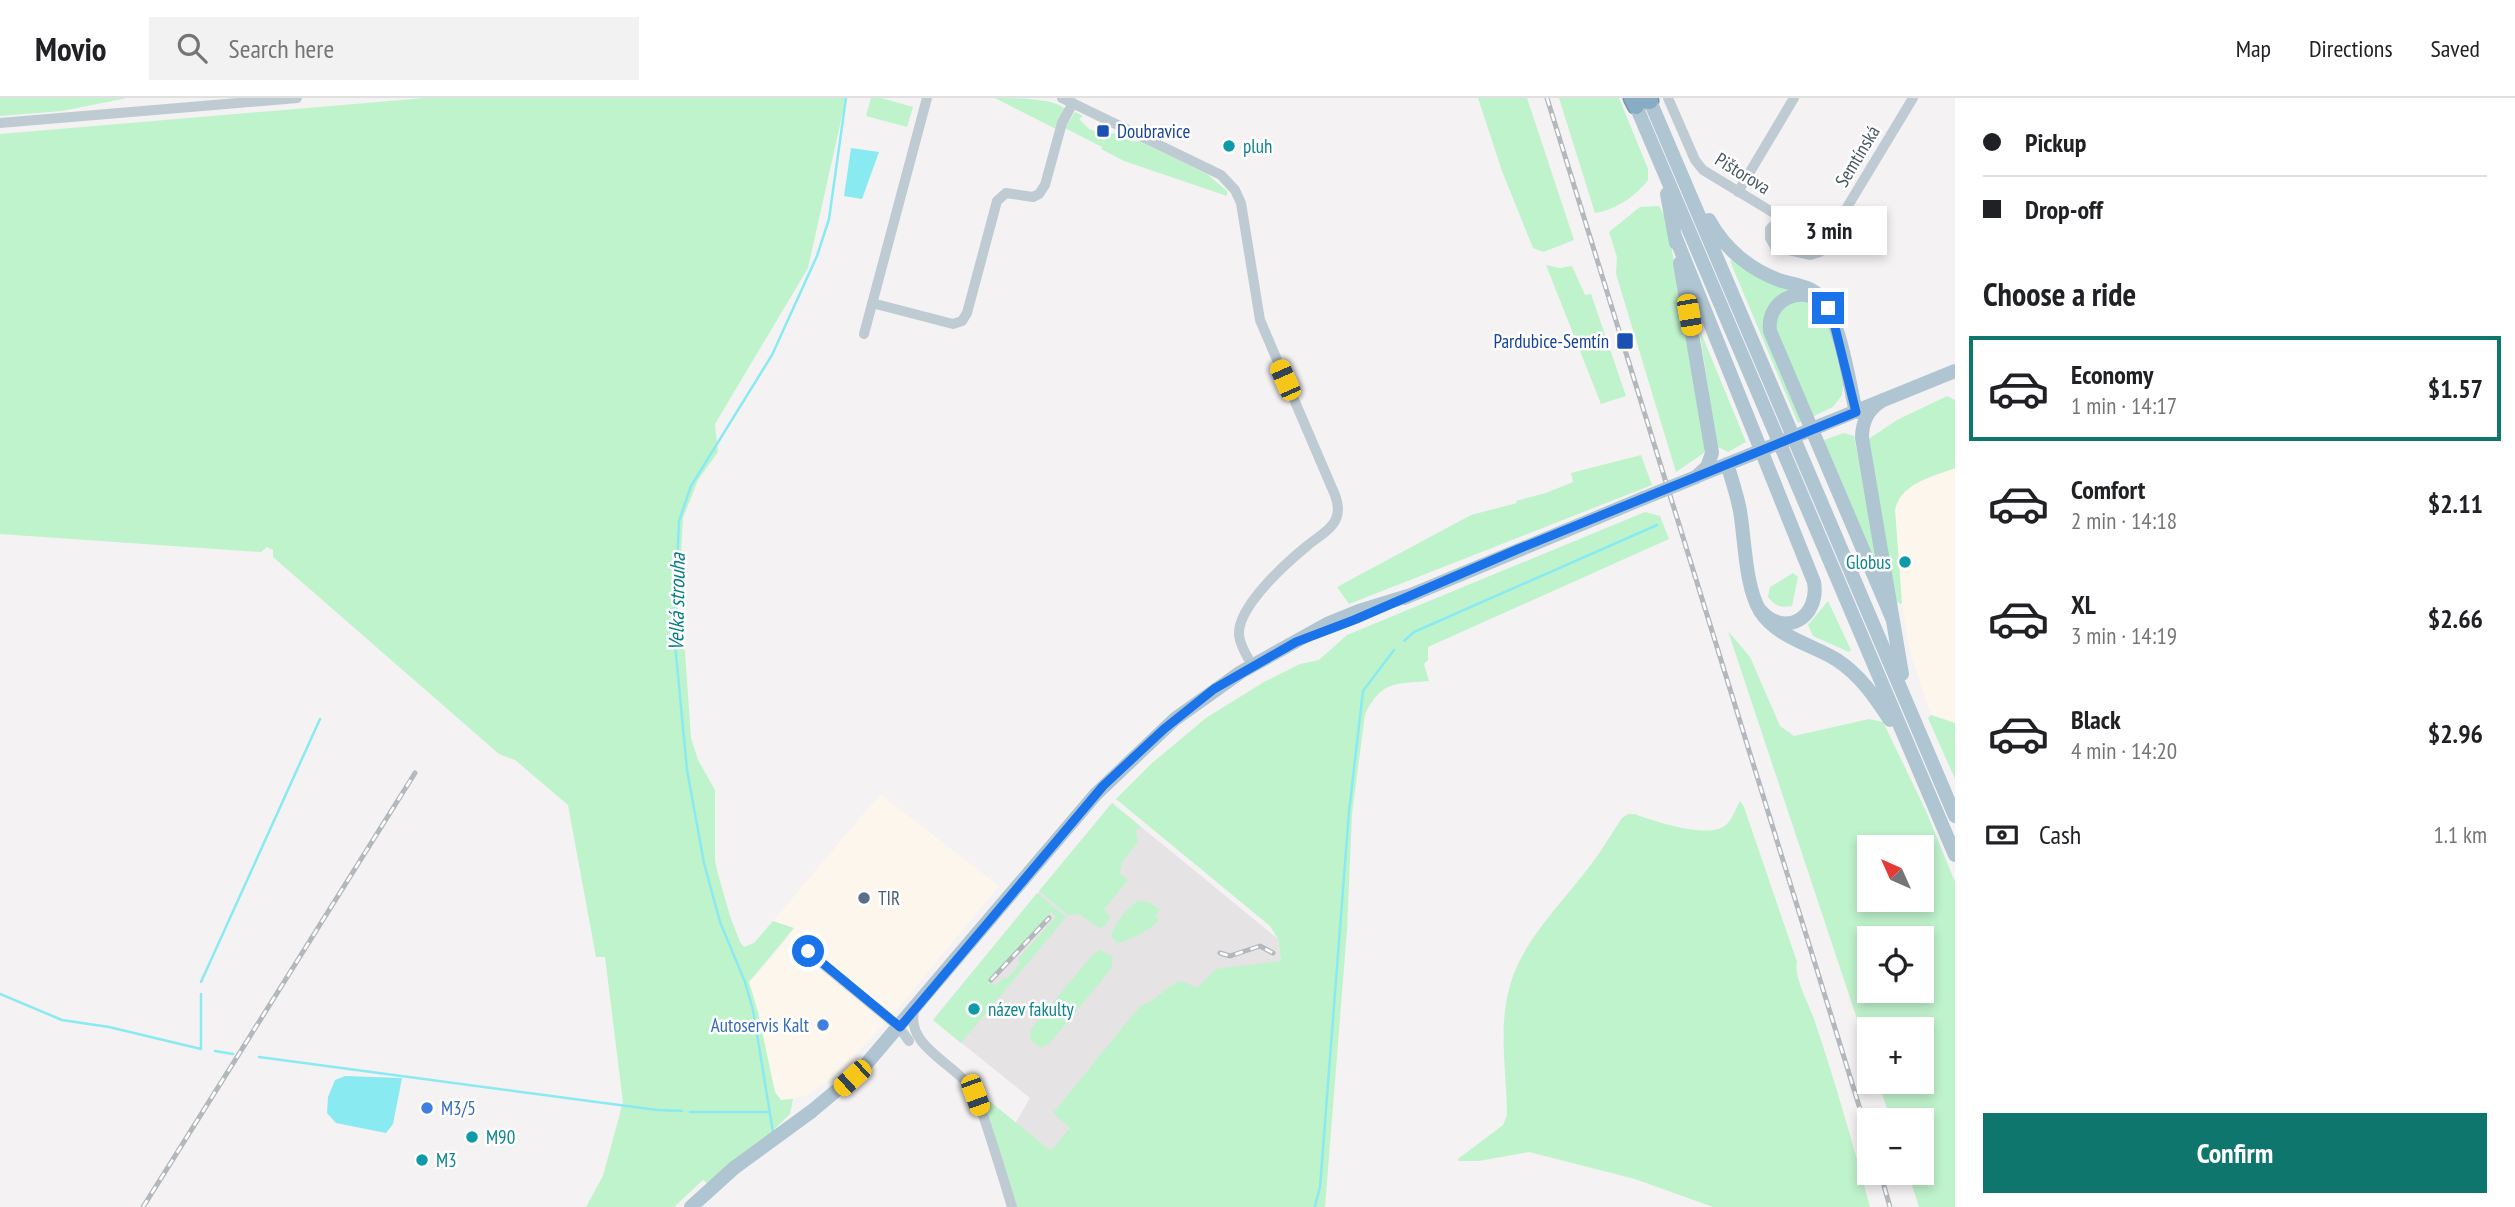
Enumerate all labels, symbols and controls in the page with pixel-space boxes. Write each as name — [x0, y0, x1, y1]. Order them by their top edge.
search box — [149, 17, 639, 80]
text: Movio — [35, 27, 107, 70]
icon: search — [173, 29, 211, 67]
text: Search here — [229, 32, 334, 65]
text: Map — [2236, 33, 2271, 64]
text: Directions — [2309, 33, 2393, 64]
text: Saved — [2431, 33, 2480, 64]
place label: Doubravice — [1117, 119, 1190, 143]
street label: Semtínská — [1829, 121, 1885, 191]
marker: Doubravice — [1095, 123, 1111, 139]
text: Pickup — [2025, 126, 2086, 159]
place label: pluh — [1243, 134, 1272, 158]
marker: pluh — [1221, 138, 1237, 154]
street label: Pištorova — [1711, 147, 1775, 199]
text: Drop-off — [2025, 193, 2103, 226]
callout: 3 min — [1770, 206, 1886, 256]
text: 3 min — [1806, 216, 1852, 245]
text: Choose a ride — [1983, 273, 2136, 315]
car — [1676, 292, 1703, 338]
route end — [1812, 292, 1844, 324]
place label: Pardubice-Semtín — [1493, 329, 1609, 353]
marker: Pardubice-Semtín — [1615, 331, 1635, 351]
car — [1267, 357, 1304, 403]
icon: car — [1987, 357, 2050, 420]
text: Economy — [2071, 358, 2153, 391]
text: $1.57 — [2428, 372, 2483, 405]
text: 1 min · 14:17 — [2071, 391, 2177, 420]
icon: car — [1987, 472, 2050, 535]
text: Comfort — [2071, 473, 2145, 506]
text: $2.11 — [2428, 487, 2483, 520]
text: 2 min · 14:18 — [2071, 506, 2177, 535]
place label: Globus — [1846, 550, 1891, 574]
water label: Velká strouha — [662, 551, 691, 651]
marker: Globus — [1897, 554, 1913, 570]
icon: car — [1987, 587, 2050, 650]
text: XL — [2071, 588, 2096, 621]
text: $2.66 — [2428, 602, 2483, 635]
text: 3 min · 14:19 — [2071, 621, 2177, 650]
icon: car — [1987, 702, 2050, 765]
text: Black — [2071, 703, 2121, 736]
text: $2.96 — [2428, 717, 2483, 750]
text: 4 min · 14:20 — [2071, 736, 2177, 765]
icon: cash — [1983, 816, 2021, 854]
text: Cash — [2039, 818, 2081, 851]
text: 1.1 km — [2433, 820, 2487, 849]
north arrow — [1857, 835, 1934, 912]
map controls — [1857, 835, 1934, 1185]
place label: TIR — [878, 886, 900, 910]
marker: TIR — [856, 890, 872, 906]
button: locate — [1857, 926, 1934, 1003]
route start — [792, 935, 824, 967]
place label: název fakulty — [988, 997, 1075, 1021]
marker: název fakulty — [966, 1001, 982, 1017]
place label: Autoservis Kalt — [711, 1013, 810, 1037]
marker: Autoservis Kalt — [815, 1017, 831, 1033]
button: + — [1857, 1017, 1934, 1094]
car — [830, 1056, 875, 1100]
car — [958, 1072, 993, 1118]
place label: M3/5 — [441, 1096, 476, 1120]
marker: M3/5 — [419, 1100, 435, 1116]
button: − — [1857, 1108, 1934, 1185]
button: Confirm — [1983, 1113, 2487, 1193]
place label: M90 — [486, 1125, 515, 1149]
marker: M90 — [464, 1129, 480, 1145]
place label: M3 — [436, 1148, 457, 1172]
marker: M3 — [414, 1152, 430, 1168]

